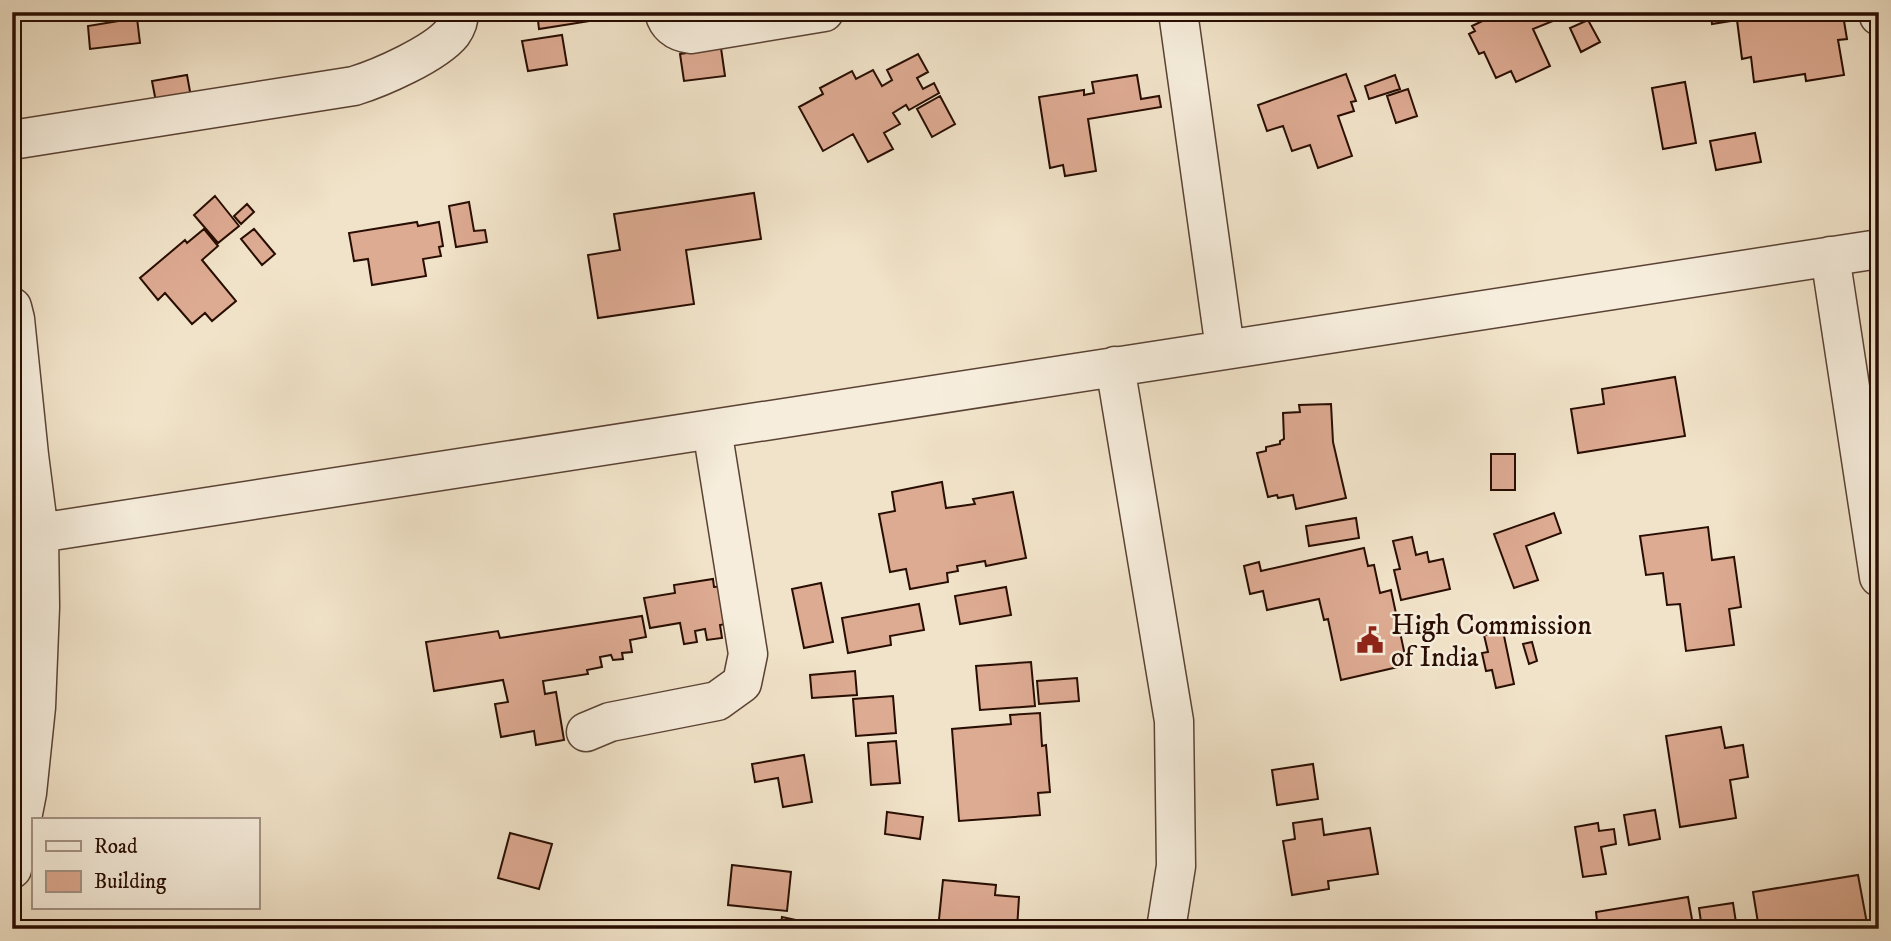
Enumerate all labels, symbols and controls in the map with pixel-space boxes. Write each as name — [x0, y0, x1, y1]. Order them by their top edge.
place label: High Commission of India — [1391, 608, 1592, 675]
public building icon: High Commission of India — [1355, 625, 1385, 655]
legend — [32, 818, 259, 909]
text: Road — [94, 834, 138, 860]
text: Building — [94, 869, 167, 895]

